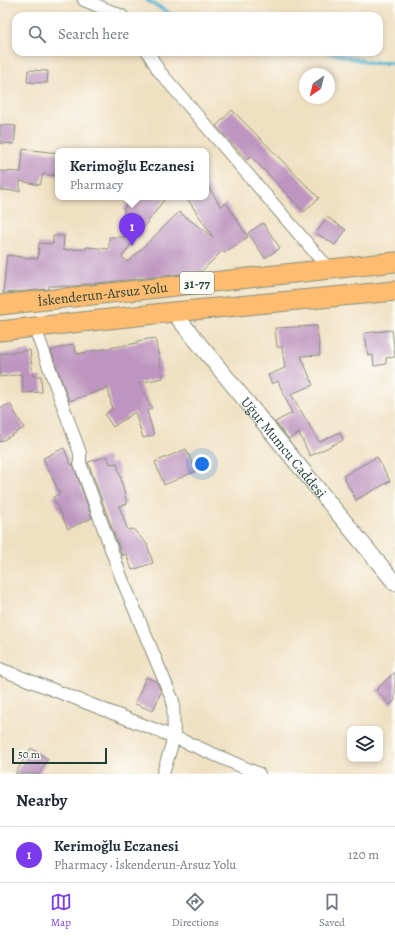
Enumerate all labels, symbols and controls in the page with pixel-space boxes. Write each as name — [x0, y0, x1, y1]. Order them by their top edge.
search box — [12, 12, 383, 56]
icon: search — [26, 23, 48, 45]
text: Search here — [58, 24, 129, 44]
north arrow — [299, 68, 335, 104]
popup — [55, 148, 209, 200]
text: Kerimoğlu Eczanesi — [70, 156, 194, 176]
text: Pharmacy — [70, 176, 123, 193]
pin: 1 — [119, 213, 145, 246]
road number: 31-77 — [180, 272, 214, 294]
street label: İskenderun-Arsuz Yolu — [36, 277, 169, 310]
street label: Uğur Mumcu Caddesi — [237, 393, 331, 502]
your location — [192, 454, 212, 474]
map controls — [347, 726, 383, 762]
button: layers — [347, 726, 383, 762]
scale bar — [12, 746, 107, 765]
text: 50 m — [18, 747, 40, 762]
text: Nearby — [16, 789, 67, 812]
text: Kerimoğlu Eczanesi — [54, 836, 179, 856]
text: 1 — [27, 846, 31, 863]
text: 120 m — [348, 846, 379, 863]
text: Pharmacy · İskenderun-Arsuz Yolu — [54, 856, 236, 873]
tab: Map — [50, 891, 72, 930]
tab: Directions — [172, 891, 219, 930]
tab: Saved — [319, 891, 345, 930]

